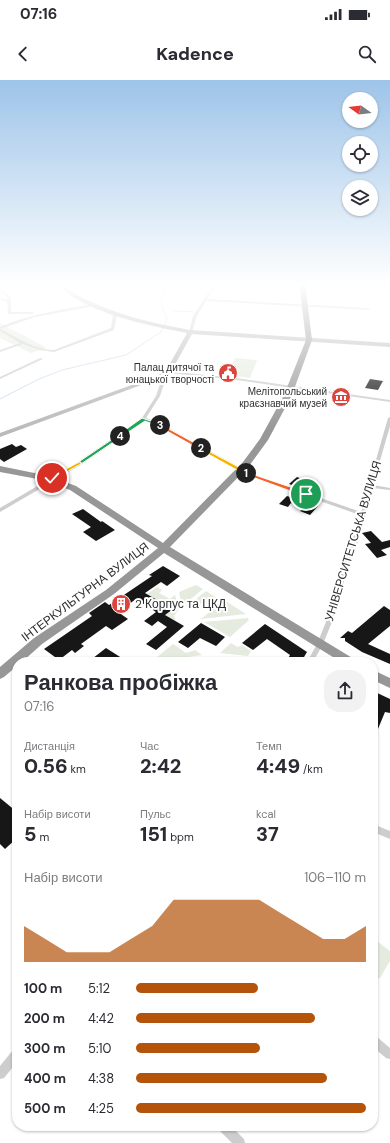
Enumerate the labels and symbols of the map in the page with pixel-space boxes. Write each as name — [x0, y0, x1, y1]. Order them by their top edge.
north arrow — [342, 92, 378, 128]
place label: Палац дитячої та юнацької творчості — [126, 361, 214, 386]
public building icon: Палац дитячої та юнацької творчості — [217, 362, 239, 384]
place label: Мелітопольський краєзнавчий музей — [239, 385, 327, 410]
museum icon: Мелітопольський краєзнавчий музей — [330, 386, 352, 408]
pin: 3 — [150, 415, 170, 435]
pin: 4 — [110, 426, 130, 446]
pin: 2 — [191, 438, 211, 458]
street label: УНІВЕРСИТЕТСЬКА ВУЛИЦЯ — [321, 459, 385, 623]
pin — [35, 461, 69, 495]
pin: 1 — [236, 463, 256, 483]
pin — [289, 477, 323, 511]
street label: ІНТЕРКУЛЬТУРНА ВУЛИЦЯ — [18, 539, 152, 645]
building icon: 2 Корпус та ЦКД — [110, 593, 132, 615]
place label: 2 Корпус та ЦКД — [135, 596, 226, 612]

